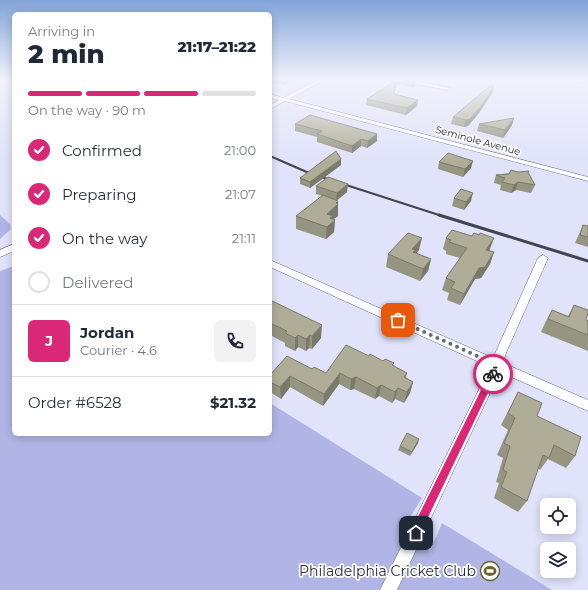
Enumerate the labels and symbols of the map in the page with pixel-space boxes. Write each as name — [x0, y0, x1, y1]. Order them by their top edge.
street label: Seminole Avenue — [434, 123, 522, 158]
pin — [381, 303, 415, 337]
courier — [473, 354, 513, 394]
pin — [399, 516, 433, 550]
sports icon: Philadelphia Cricket Club — [479, 560, 501, 582]
place label: Philadelphia Cricket Club — [299, 562, 476, 580]

